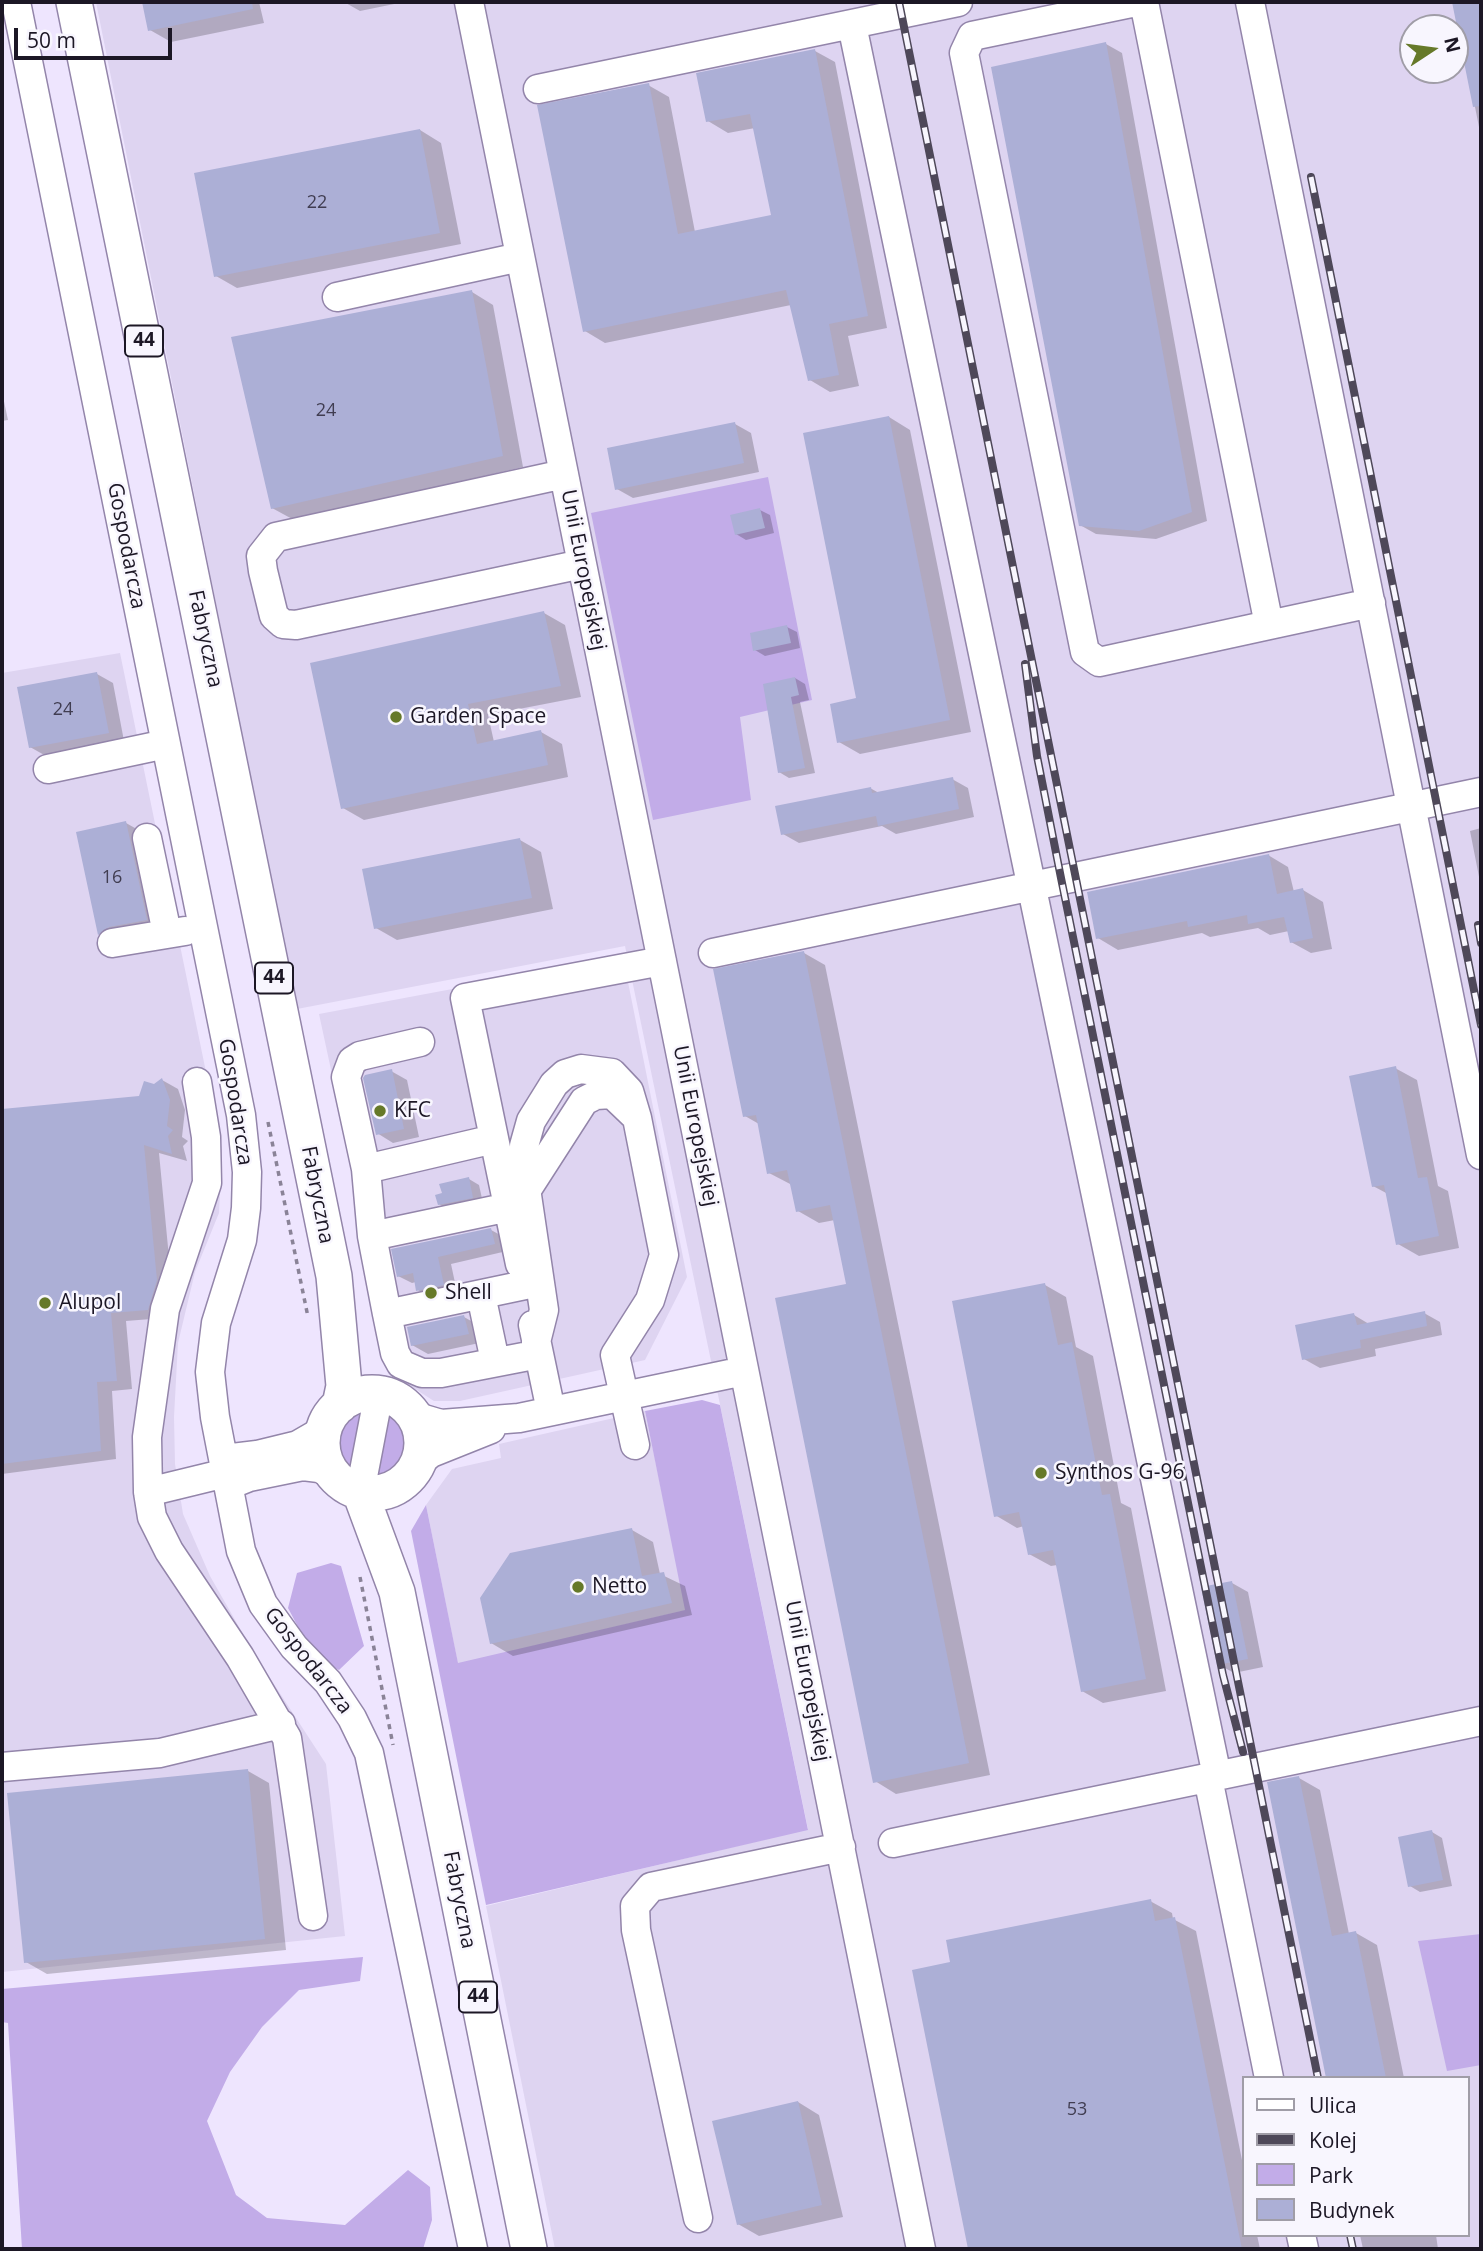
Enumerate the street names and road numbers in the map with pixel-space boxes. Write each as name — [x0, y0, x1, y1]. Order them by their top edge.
road number: 44 — [125, 326, 163, 356]
street label: Gospodarcza — [101, 481, 151, 611]
street label: Unii Europejskiej — [555, 487, 611, 653]
street label: Fabryczna — [182, 588, 228, 690]
road number: 44 — [255, 962, 293, 994]
street label: Gospodarcza — [213, 1037, 257, 1167]
street label: Unii Europejskiej — [667, 1043, 723, 1209]
street label: Fabryczna — [295, 1144, 339, 1246]
street label: Unii Europejskiej — [779, 1598, 835, 1764]
street label: Gospodarcza — [259, 1603, 357, 1719]
street label: Fabryczna — [437, 1849, 481, 1951]
road number: 44 — [459, 1982, 497, 2012]

